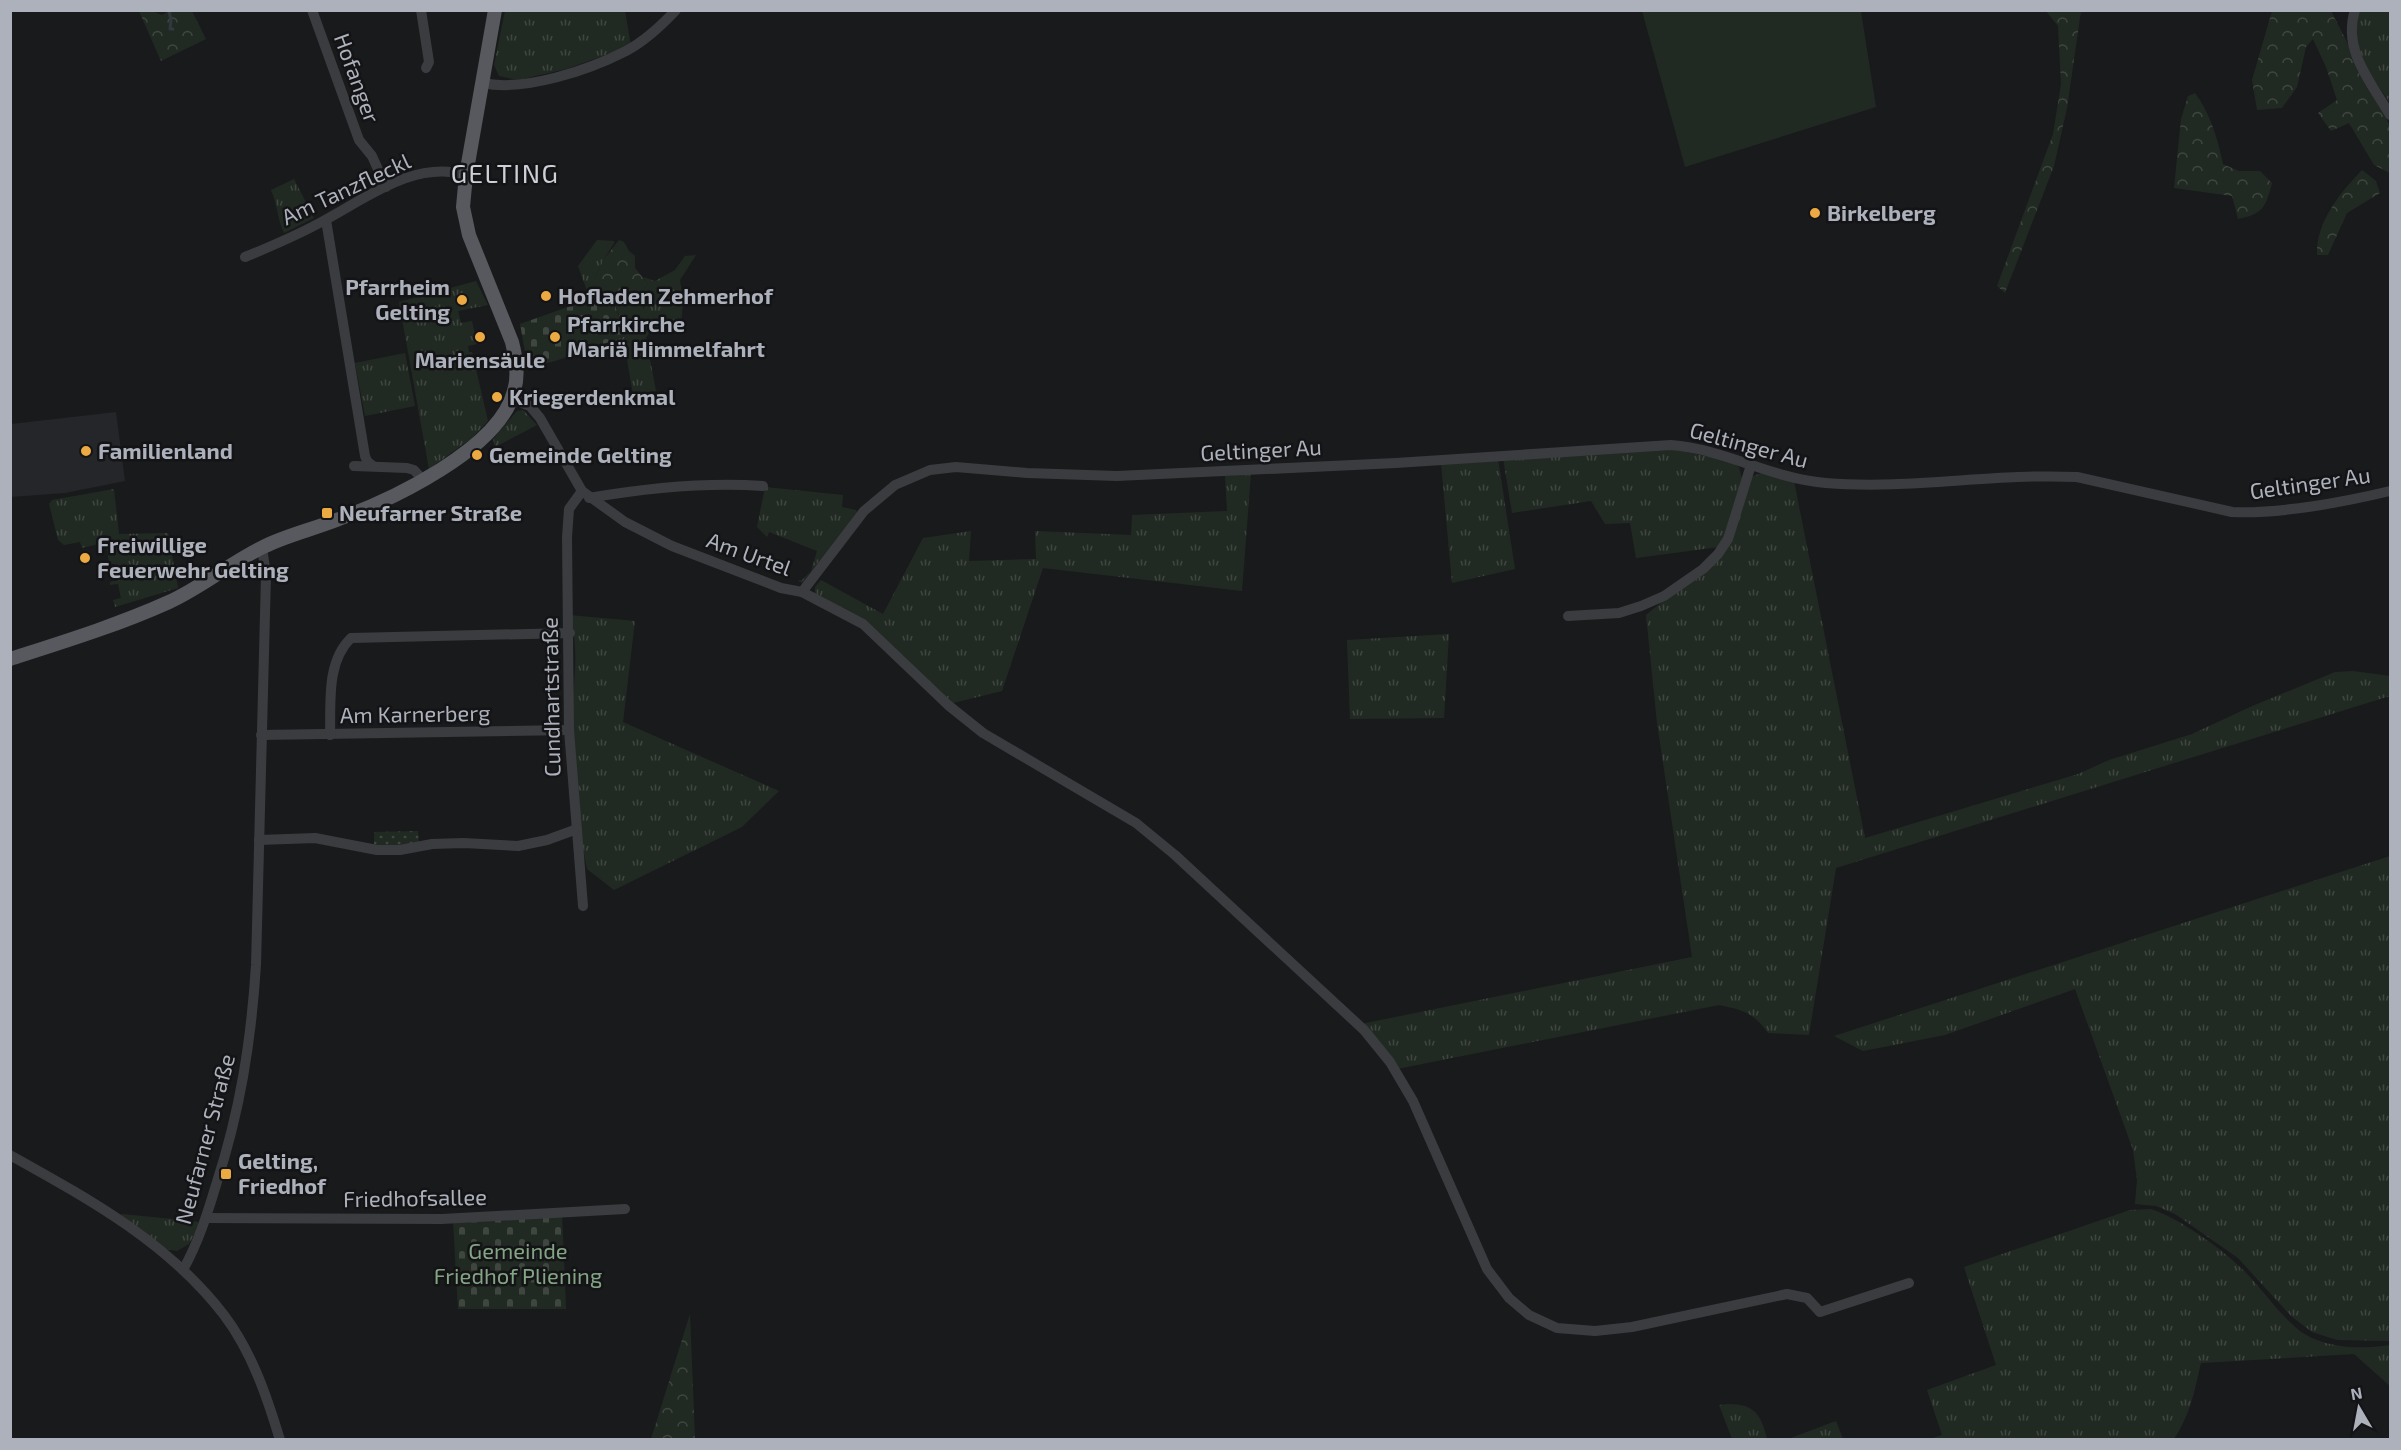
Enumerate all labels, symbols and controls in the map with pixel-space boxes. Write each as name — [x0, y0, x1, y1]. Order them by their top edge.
street label: Hofanger — [330, 29, 386, 126]
street label: Am Tanzfleckl — [277, 147, 415, 229]
district label: GELTING — [451, 157, 559, 188]
place label: Birkelberg — [1827, 199, 1936, 225]
marker: Birkelberg — [1808, 206, 1822, 220]
place label: Pfarrheim Gelting — [345, 273, 450, 324]
place label: Hofladen Zehmerhof — [558, 282, 774, 308]
marker: Hofladen Zehmerhof — [539, 289, 553, 303]
marker: Pfarrheim Gelting — [455, 293, 469, 307]
place label: Pfarrkirche Mariä Himmelfahrt — [567, 310, 765, 361]
marker: Mariensäule — [473, 330, 487, 344]
marker: Pfarrkirche Mariä Himmelfahrt — [548, 330, 562, 344]
place label: Mariensäule — [415, 346, 545, 372]
place label: Kriegerdenkmal — [509, 383, 676, 409]
marker: Kriegerdenkmal — [490, 390, 504, 404]
street label: Geltinger Au — [1687, 416, 1811, 472]
street label: Geltinger Au — [1200, 433, 1322, 465]
place label: Familienland — [98, 437, 233, 463]
place label: Gemeinde Gelting — [489, 441, 672, 467]
marker: Familienland — [79, 444, 93, 458]
marker: Gemeinde Gelting — [470, 448, 484, 462]
street label: Geltinger Au — [2248, 461, 2372, 503]
place label: Neufarner Straße — [339, 499, 522, 525]
marker: Neufarner Straße — [320, 506, 334, 520]
street label: Am Urtel — [704, 526, 796, 580]
place label: Freiwillige Feuerwehr Gelting — [97, 531, 289, 582]
marker: Freiwillige Feuerwehr Gelting — [78, 551, 92, 565]
street label: Cundhartstraße — [536, 617, 564, 777]
street label: Am Karnerberg — [339, 699, 490, 727]
street label: Neufarner Straße — [169, 1051, 239, 1227]
place label: Gelting, Friedhof — [238, 1147, 327, 1198]
marker: Gelting, Friedhof — [219, 1167, 233, 1181]
street label: Friedhofsallee — [343, 1183, 487, 1211]
park label: Gemeinde Friedhof Pliening — [434, 1237, 602, 1288]
north arrow — [2329, 1378, 2389, 1438]
text: N — [2349, 1382, 2364, 1403]

